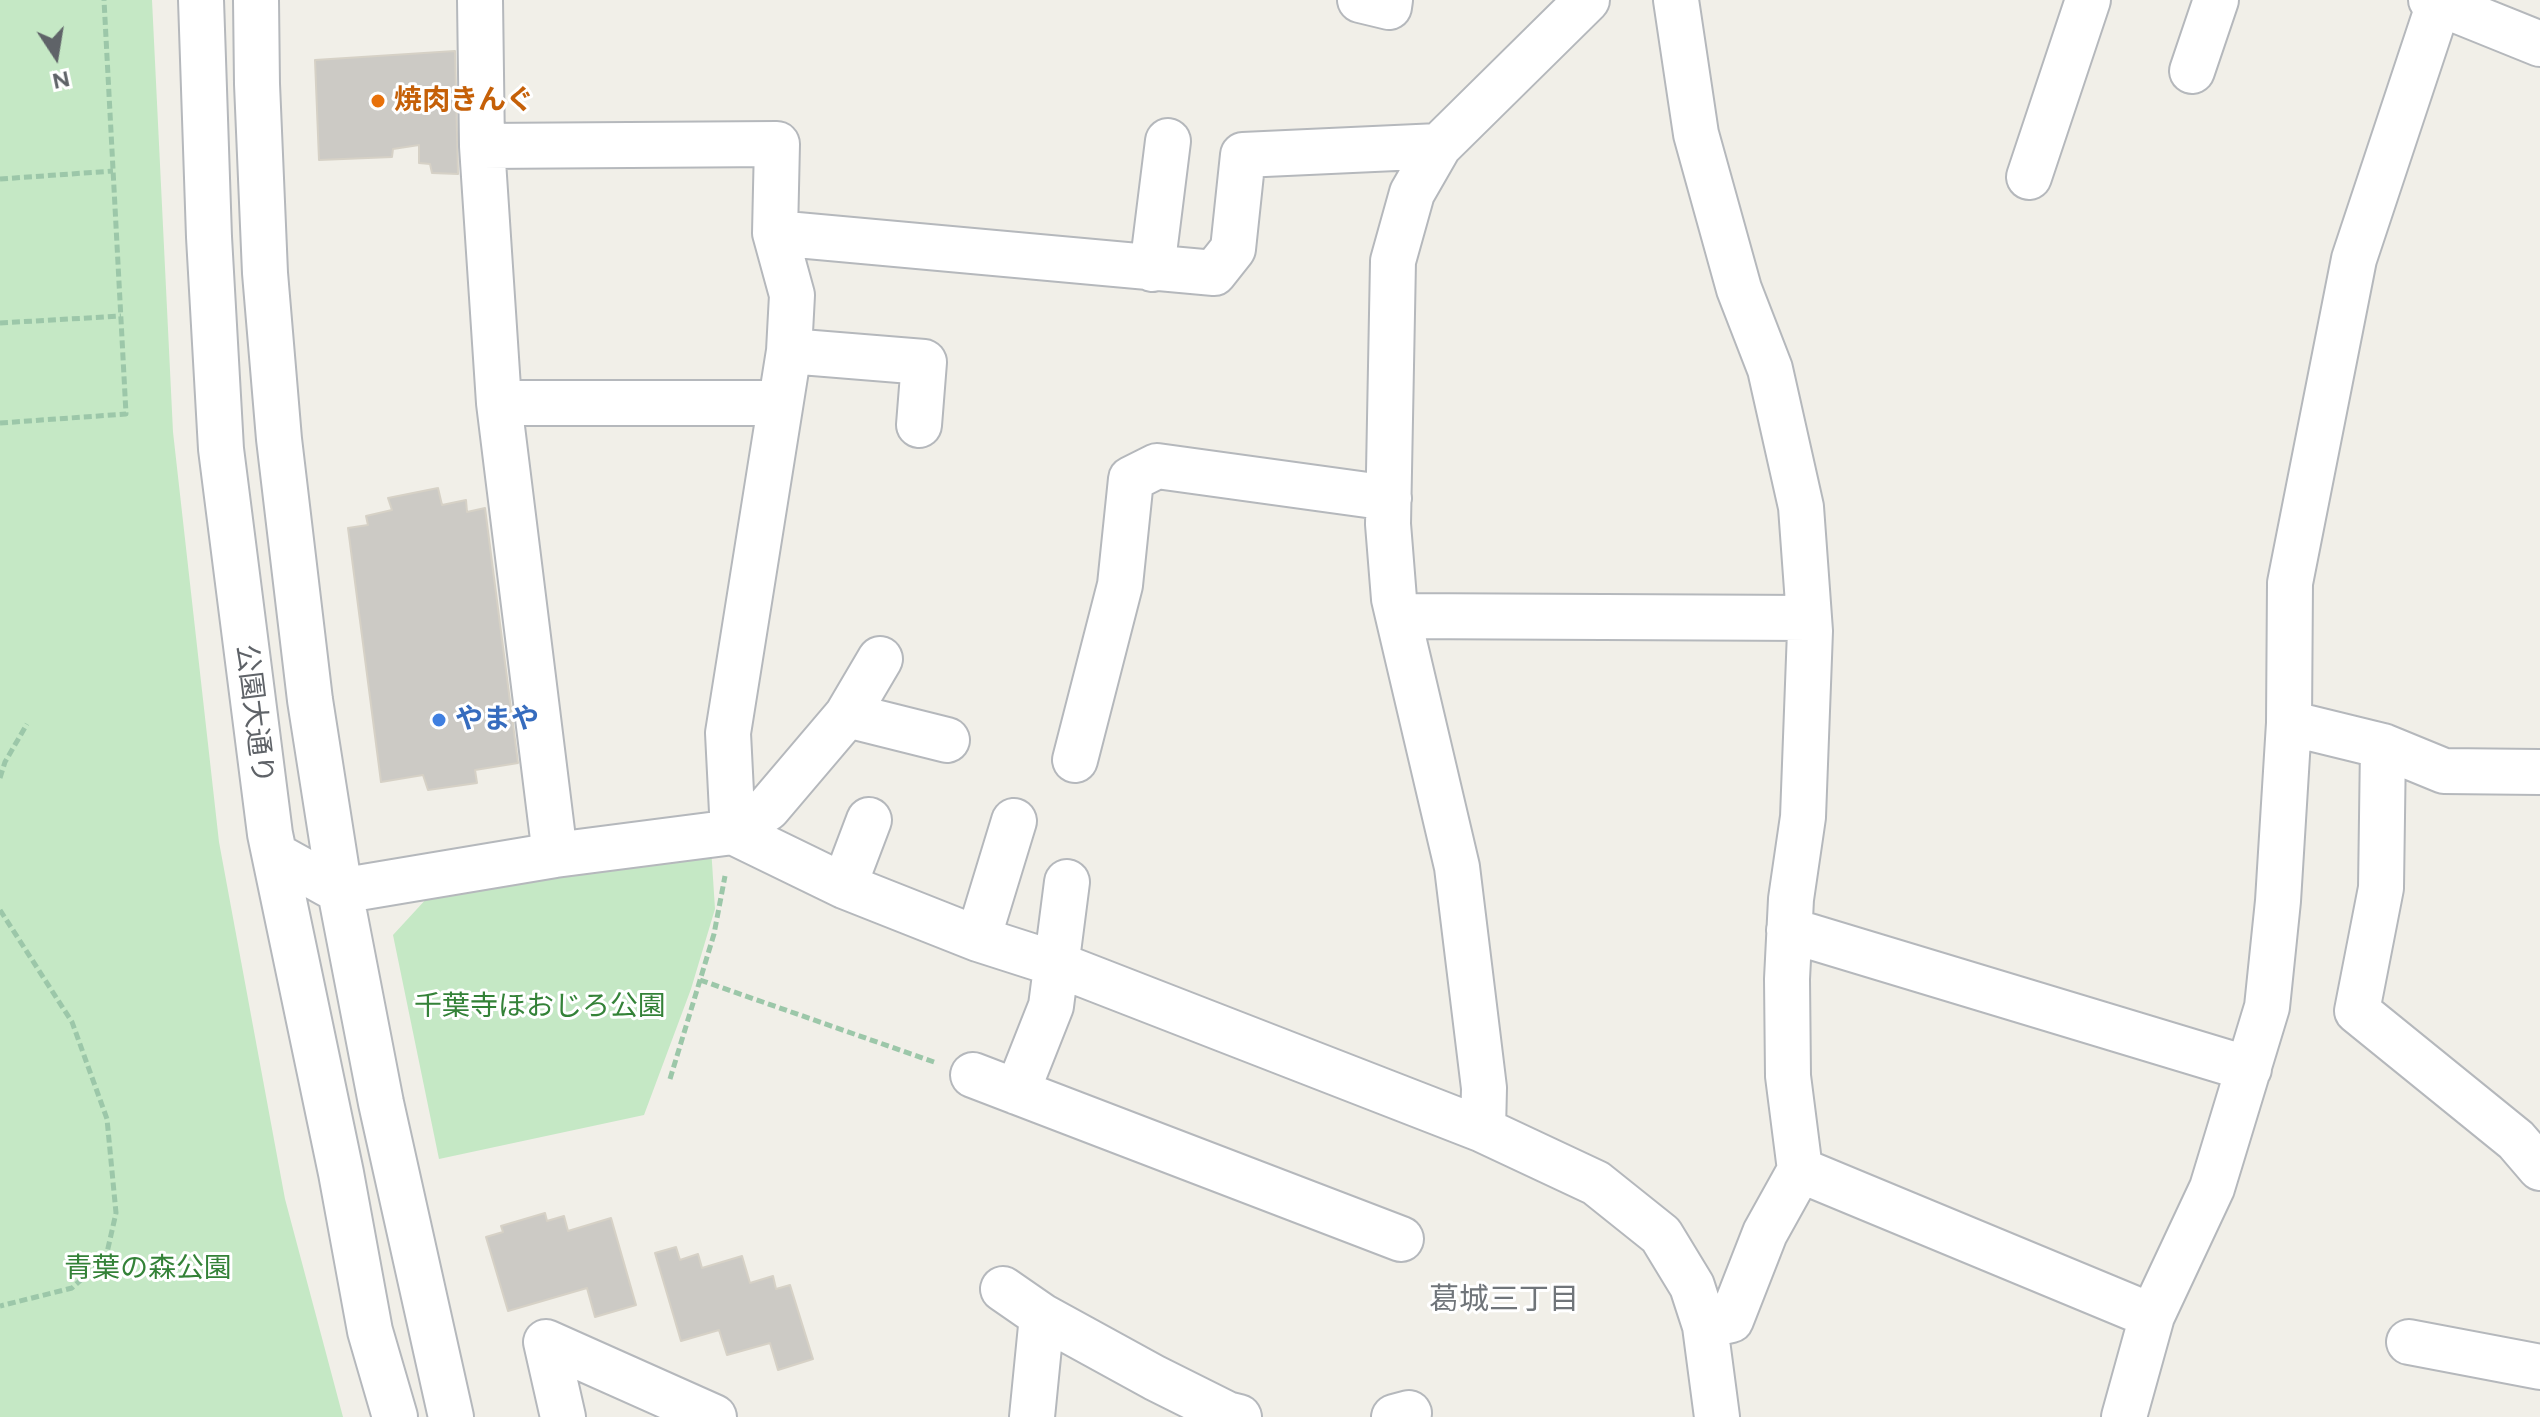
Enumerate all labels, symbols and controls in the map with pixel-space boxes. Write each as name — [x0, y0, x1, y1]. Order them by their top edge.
north arrow — [16, 16, 96, 96]
text: N — [50, 65, 72, 95]
place label: 焼肉きんぐ — [394, 84, 534, 118]
marker: 焼肉きんぐ — [369, 92, 387, 110]
street label: 公園大通り — [229, 642, 279, 786]
place label: やまや — [455, 703, 539, 737]
marker: やまや — [430, 711, 448, 729]
park label: 千葉寺ほおじろ公園 — [414, 990, 666, 1024]
park label: 青葉の森公園 — [64, 1252, 232, 1286]
district label: 葛城三丁目 — [1429, 1282, 1579, 1318]

